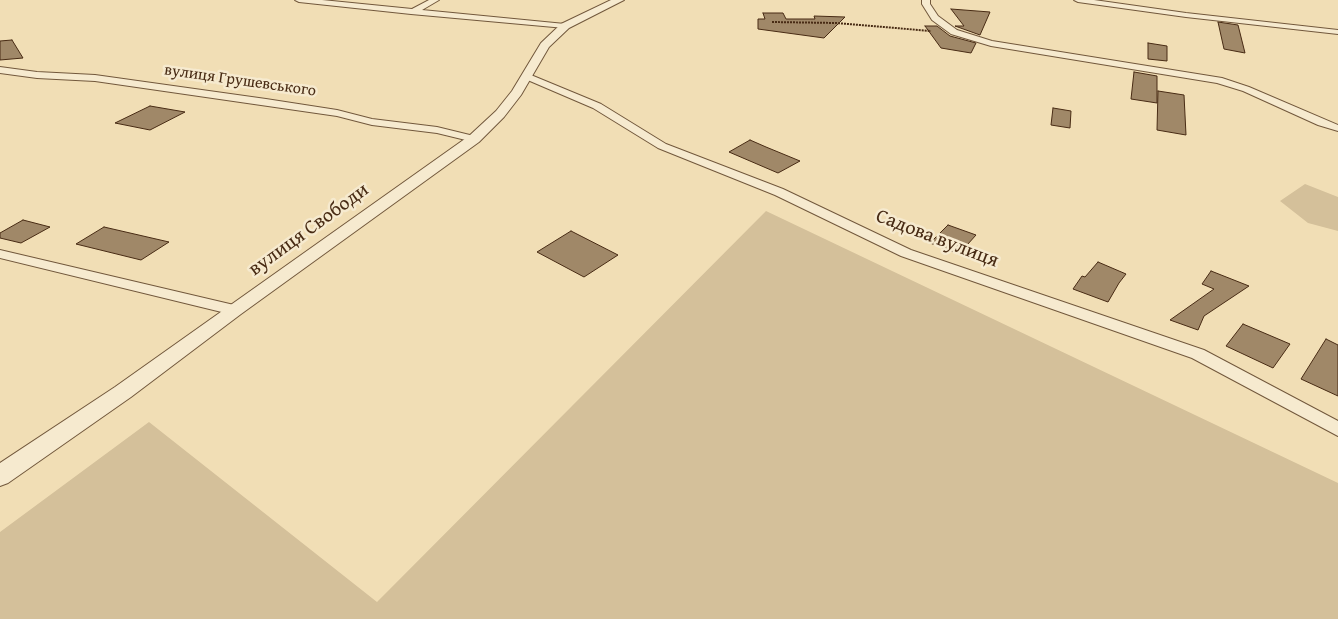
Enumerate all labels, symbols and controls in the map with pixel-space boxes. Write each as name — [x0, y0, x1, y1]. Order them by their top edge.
street label: вулиця Грушевського — [163, 61, 317, 101]
street label: вулиця Свободи — [244, 178, 374, 282]
street label: Садова вулиця — [872, 205, 1002, 273]

